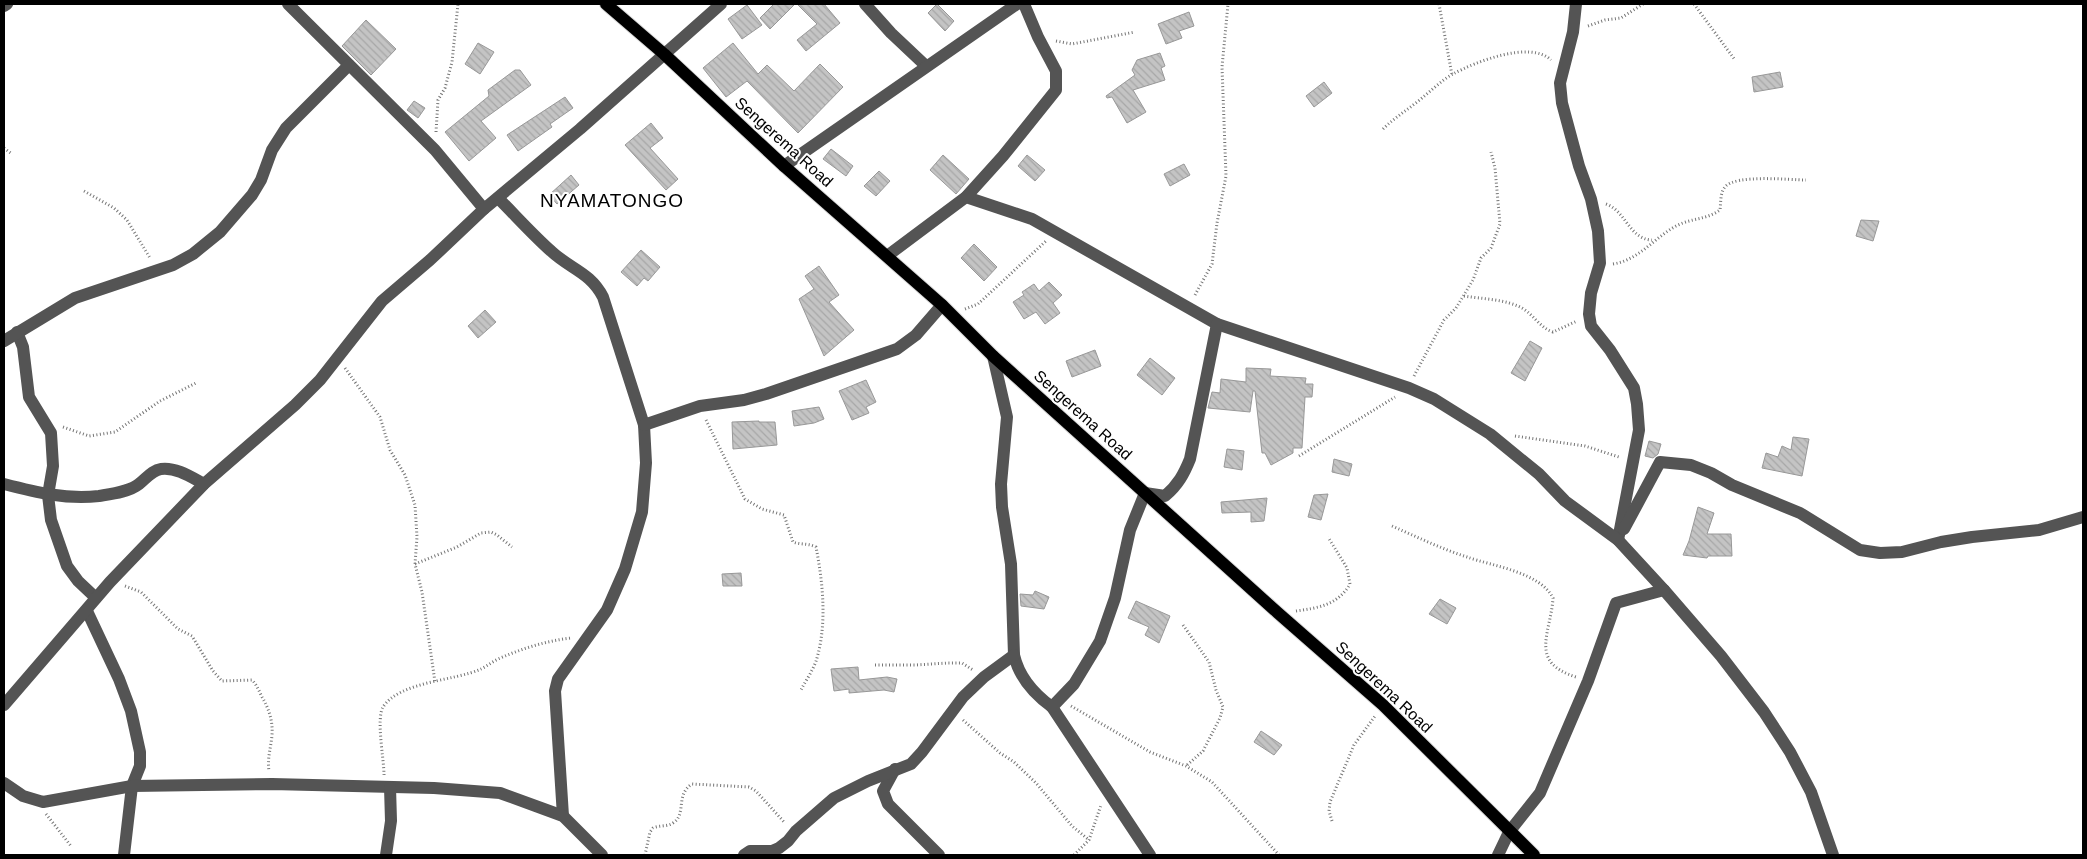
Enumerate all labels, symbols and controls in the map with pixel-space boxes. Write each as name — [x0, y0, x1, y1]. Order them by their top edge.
street label: Sengerema Road — [732, 94, 836, 190]
district label: NYAMATONGO — [540, 190, 684, 211]
street label: Sengerema Road — [1031, 367, 1135, 463]
street label: Sengerema Road — [1332, 638, 1436, 736]

